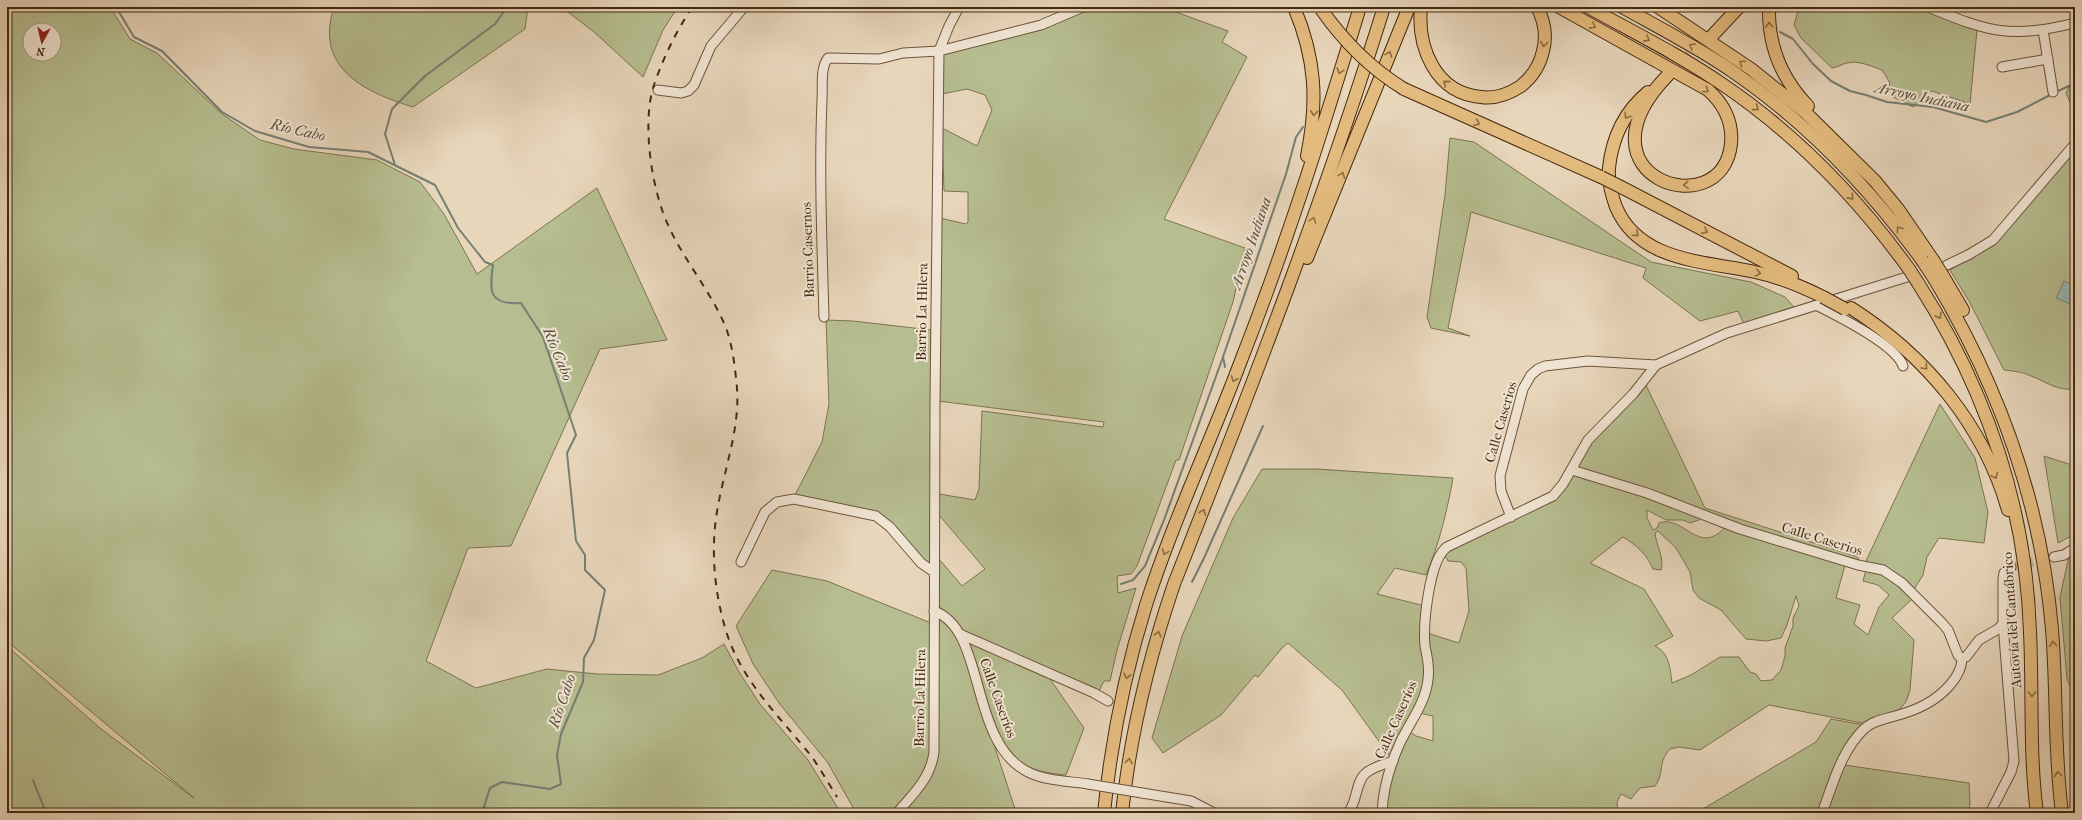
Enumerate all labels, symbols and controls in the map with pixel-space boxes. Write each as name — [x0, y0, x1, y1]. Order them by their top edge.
one-way arrow — [1589, 21, 1596, 29]
north arrow — [22, 22, 62, 62]
one-way arrow — [1765, 22, 1774, 28]
one-way arrow — [1642, 34, 1650, 42]
one-way arrow — [1540, 41, 1549, 48]
text: N — [35, 44, 46, 58]
one-way arrow — [1689, 44, 1696, 51]
one-way arrow — [1385, 51, 1393, 58]
one-way arrow — [1739, 60, 1746, 68]
one-way arrow — [1336, 67, 1345, 74]
water label: Arroyo Indiana — [1871, 78, 1971, 116]
one-way arrow — [1443, 80, 1451, 87]
one-way arrow — [1702, 85, 1709, 92]
one-way arrow — [1752, 104, 1759, 111]
one-way arrow — [1309, 110, 1318, 116]
one-way arrow — [1624, 112, 1632, 119]
water label: Río Cabo — [268, 115, 327, 145]
one-way arrow — [1474, 118, 1481, 126]
one-way arrow — [1337, 172, 1345, 179]
one-way arrow — [1683, 181, 1689, 190]
one-way arrow — [1847, 192, 1854, 199]
water label: Arroyo Indiana — [1226, 195, 1275, 293]
street label: Barrio Casernos — [798, 202, 818, 298]
one-way arrow — [1308, 217, 1316, 224]
one-way arrow — [1701, 226, 1708, 233]
one-way arrow — [1896, 226, 1904, 233]
one-way arrow — [1632, 230, 1639, 237]
street label: Barrio La Hilera — [913, 262, 931, 361]
one-way arrow — [1755, 268, 1762, 276]
one-way arrow — [1934, 312, 1941, 319]
water label: Río Cabo — [539, 324, 577, 383]
one-way arrow — [1920, 362, 1928, 370]
one-way arrow — [1231, 375, 1239, 383]
street label: Calle Caserios — [1481, 379, 1521, 465]
one-way arrow — [1990, 471, 1998, 479]
one-way arrow — [1198, 508, 1206, 515]
street label: Calle Caserios — [1779, 519, 1865, 559]
one-way arrow — [1162, 548, 1170, 555]
street label: Autovía del Cantábrico — [1999, 551, 2025, 690]
one-way arrow — [1153, 630, 1161, 637]
one-way arrow — [2048, 641, 2057, 647]
street label: Barrio La Hilera — [911, 648, 929, 747]
street label: Calle Caseríos — [976, 656, 1020, 740]
water label: Río Cabo — [544, 672, 580, 731]
one-way arrow — [1124, 673, 1132, 679]
street label: Calle Caseríos — [1371, 678, 1421, 762]
one-way arrow — [2028, 691, 2036, 697]
one-way arrow — [1125, 757, 1133, 764]
one-way arrow — [2054, 771, 2063, 777]

